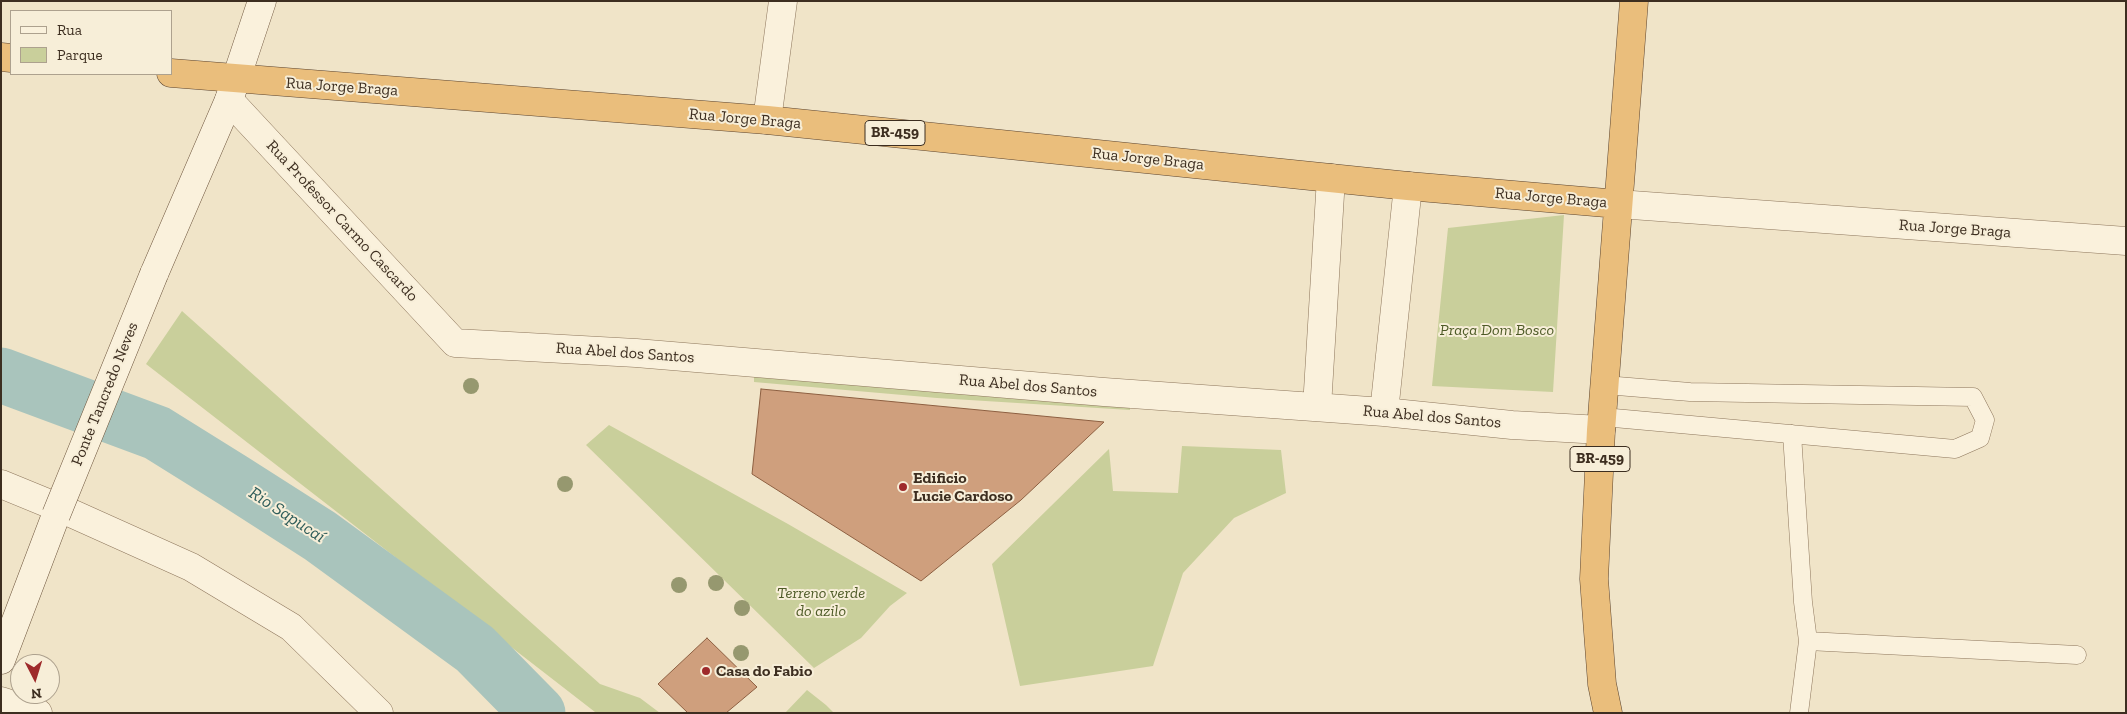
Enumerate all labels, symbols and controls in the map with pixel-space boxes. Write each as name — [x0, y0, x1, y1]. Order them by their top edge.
legend — [10, 10, 172, 75]
text: Rua — [57, 21, 82, 39]
text: Parque — [57, 46, 103, 64]
street label: Rua Jorge Braga — [285, 73, 399, 101]
street label: Rua Jorge Braga — [688, 105, 802, 133]
road number: BR-459 — [865, 120, 925, 146]
street label: Rua Professor Carmo Cascardo — [262, 136, 422, 306]
street label: Rua Jorge Braga — [1091, 144, 1205, 174]
street label: Rua Jorge Braga — [1494, 184, 1608, 212]
street label: Rua Jorge Braga — [1898, 215, 2012, 243]
street label: Ponte Tancredo Neves — [67, 319, 143, 469]
park label: Praça Dom Bosco — [1440, 320, 1554, 340]
street label: Rua Abel dos Santos — [555, 339, 695, 367]
street label: Rua Abel dos Santos — [958, 370, 1098, 402]
street label: Rua Abel dos Santos — [1362, 401, 1502, 433]
road number: BR-459 — [1570, 446, 1630, 472]
place label: Edificio Lucie Cardoso — [913, 468, 1013, 506]
marker: Edificio Lucie Cardoso — [897, 481, 909, 493]
water label: Rio Sapucaí — [245, 482, 329, 548]
park label: Terreno verde do azilo — [777, 583, 865, 621]
north arrow — [10, 654, 60, 704]
place label: Casa do Fabio — [716, 661, 812, 681]
marker: Casa do Fabio — [700, 665, 712, 677]
text: N — [30, 685, 42, 702]

